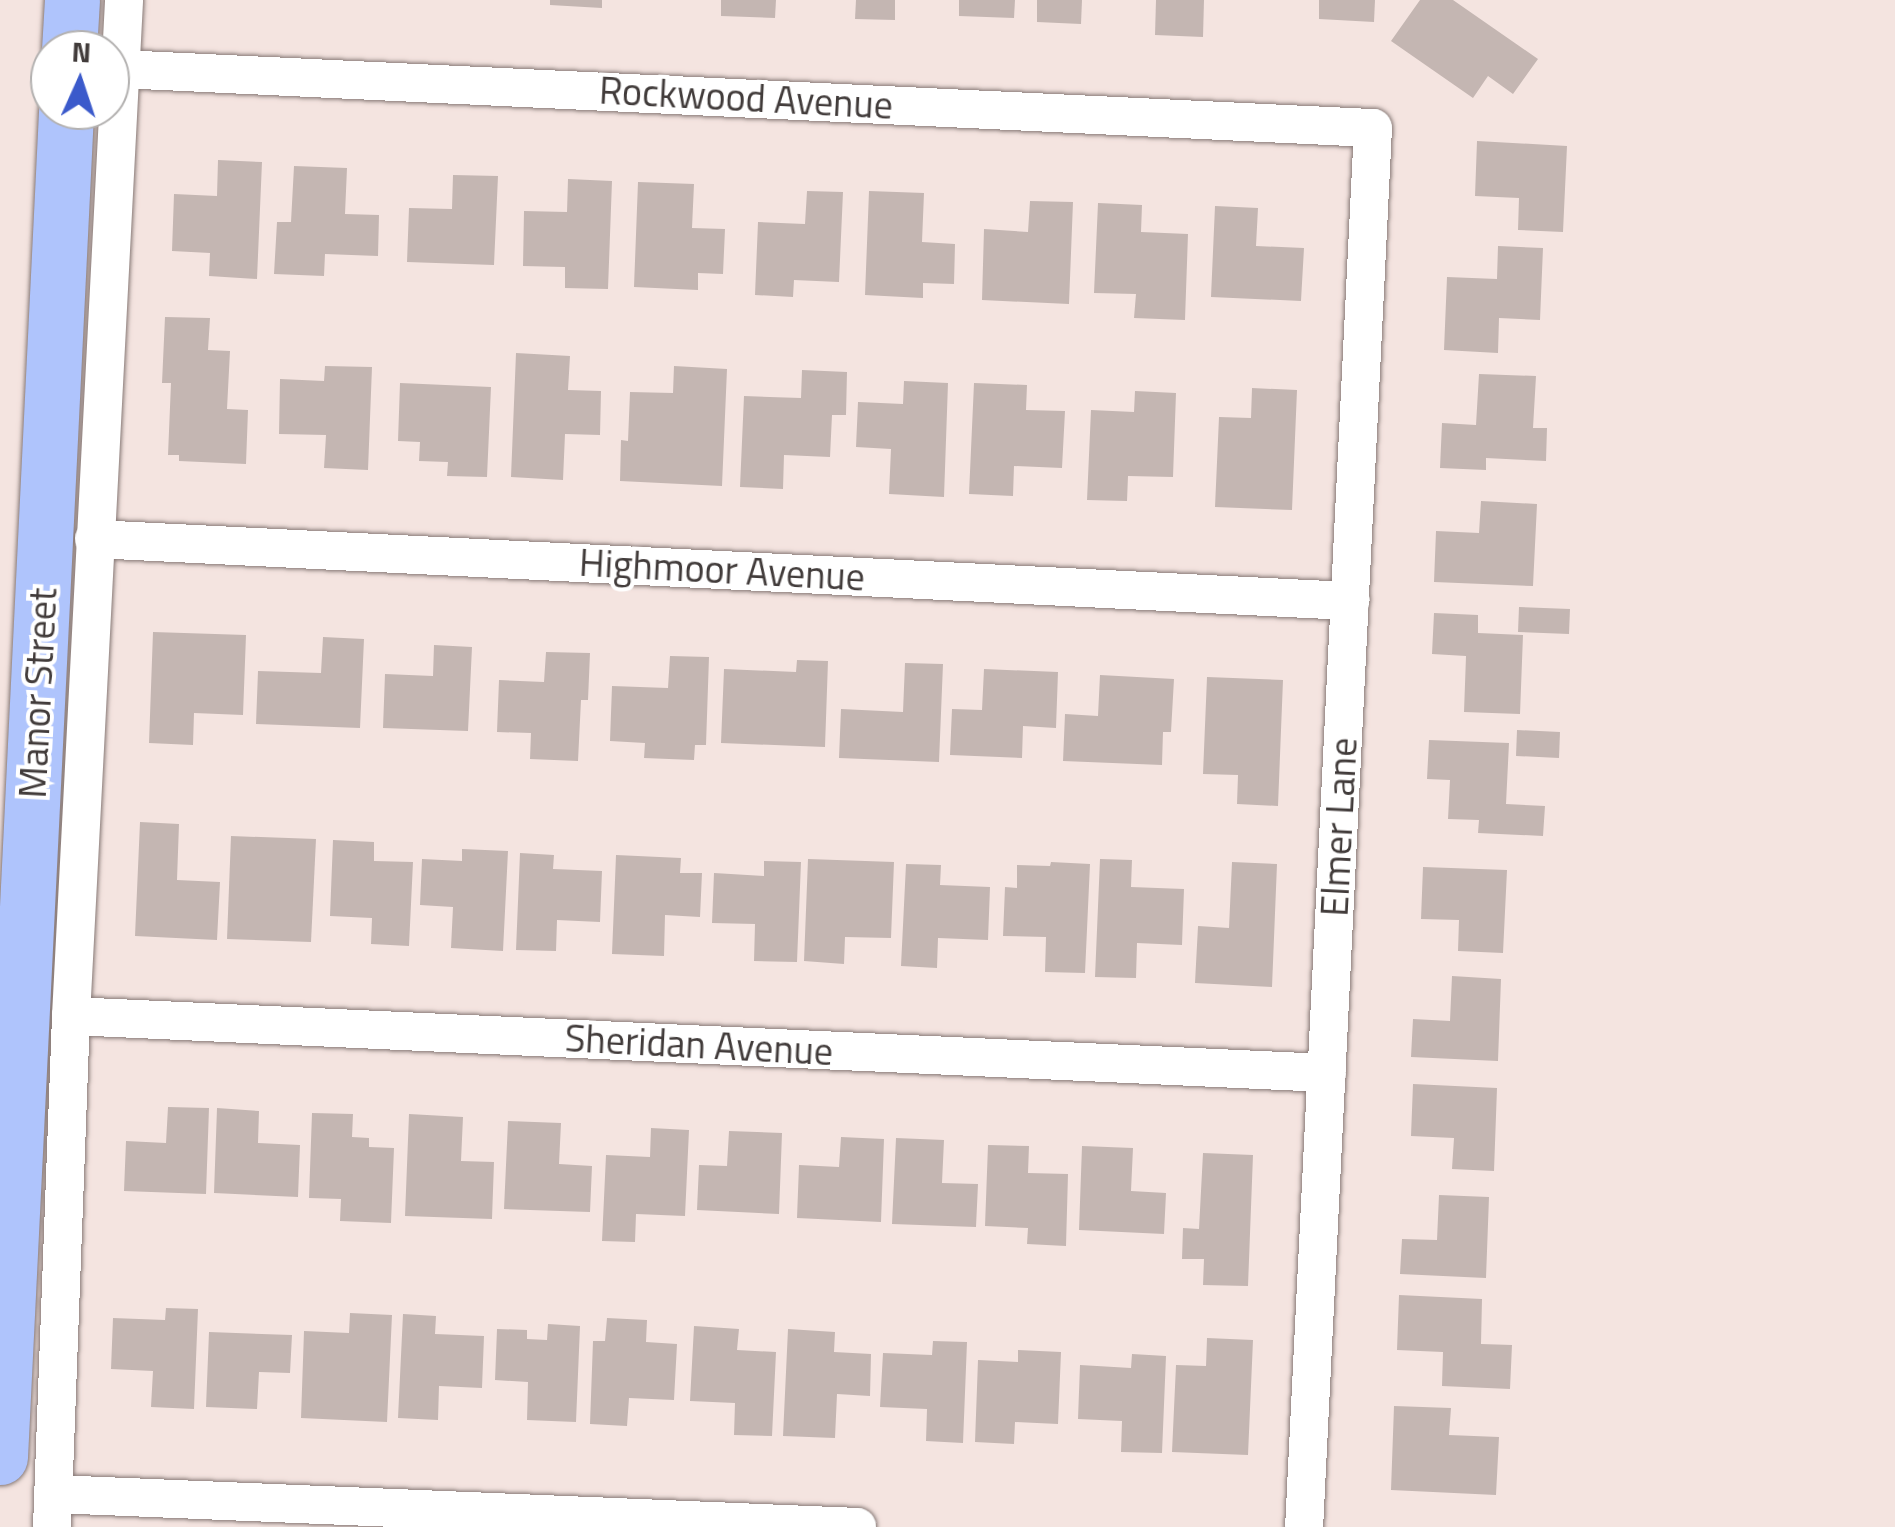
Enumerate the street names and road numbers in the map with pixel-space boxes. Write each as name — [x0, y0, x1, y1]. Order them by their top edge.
street label: Rockwood Avenue — [598, 68, 894, 128]
street label: Highmoor Avenue — [578, 540, 866, 600]
street label: Manor Street — [10, 587, 66, 799]
street label: Elmer Lane — [1312, 736, 1366, 918]
street label: Sheridan Avenue — [564, 1015, 834, 1075]

